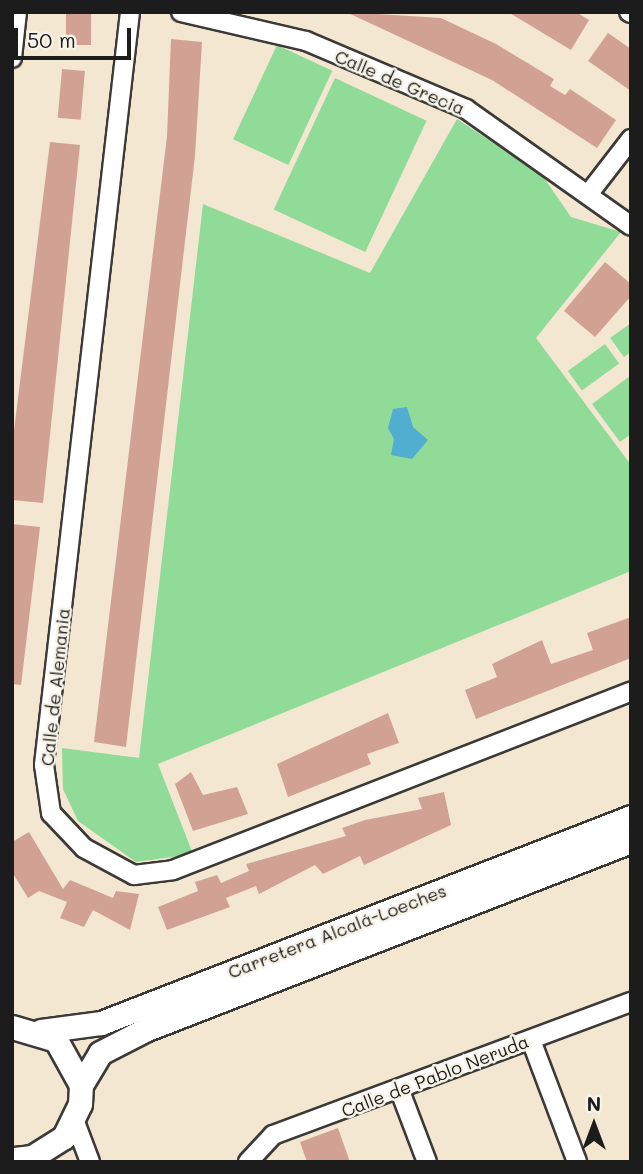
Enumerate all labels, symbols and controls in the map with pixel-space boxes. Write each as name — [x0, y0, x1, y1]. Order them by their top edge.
scale bar — [18, 14, 135, 58]
text: 50 m — [27, 26, 76, 53]
street label: Calle de Grecia — [332, 45, 468, 119]
street label: Calle de Alemania — [36, 607, 74, 767]
street label: Carretera Alcalá-Loeches — [225, 879, 449, 983]
street label: Calle de Pablo Neruda — [338, 1030, 532, 1122]
north arrow — [559, 1090, 629, 1160]
text: N — [587, 1091, 601, 1116]

